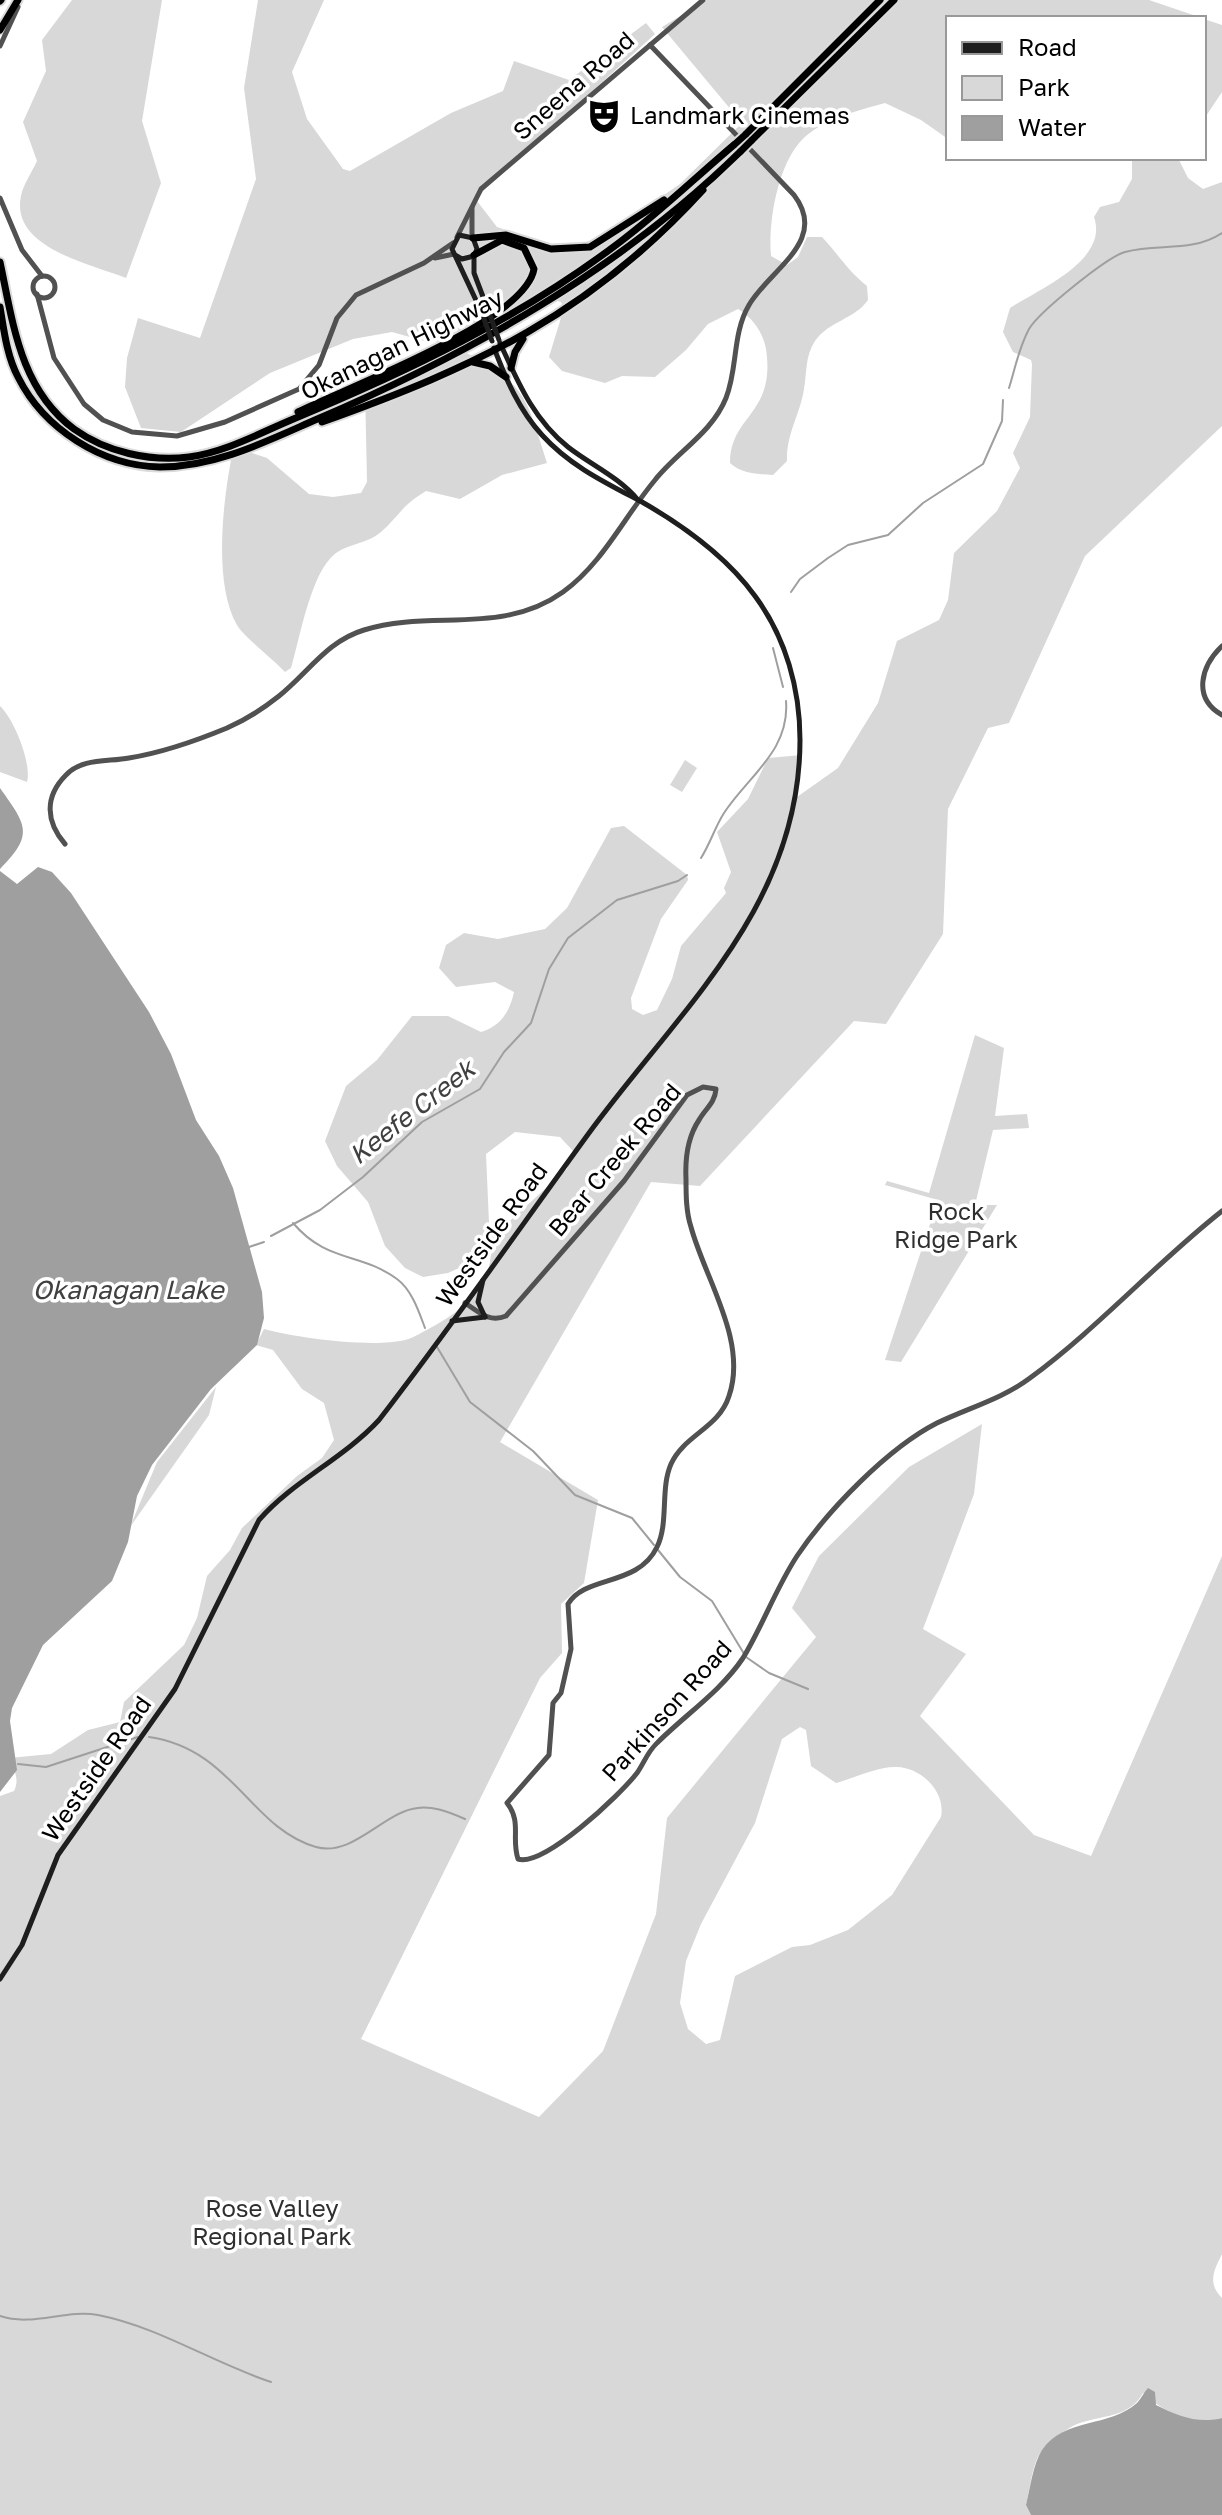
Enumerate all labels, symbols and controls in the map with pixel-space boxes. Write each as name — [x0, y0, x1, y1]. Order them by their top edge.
legend — [946, 16, 1206, 160]
street label: Sneena Road — [506, 24, 640, 145]
text: Road — [1018, 32, 1077, 61]
text: Park — [1018, 72, 1070, 101]
theatre icon: Landmark Cinemas — [585, 97, 623, 135]
place label: Landmark Cinemas — [630, 100, 850, 129]
text: Water — [1018, 112, 1086, 141]
street label: Okanagan Highway — [295, 282, 507, 405]
water label: Keefe Creek — [343, 1052, 482, 1170]
street label: Bear Creek Road — [541, 1077, 686, 1241]
street label: Westside Road — [429, 1156, 553, 1312]
park label: Rock Ridge Park — [894, 1196, 1018, 1253]
water label: Okanagan Lake — [32, 1274, 226, 1305]
street label: Parkinson Road — [595, 1633, 737, 1787]
street label: Westside Road — [35, 1690, 157, 1846]
park label: Rose Valley Regional Park — [192, 2193, 352, 2250]

